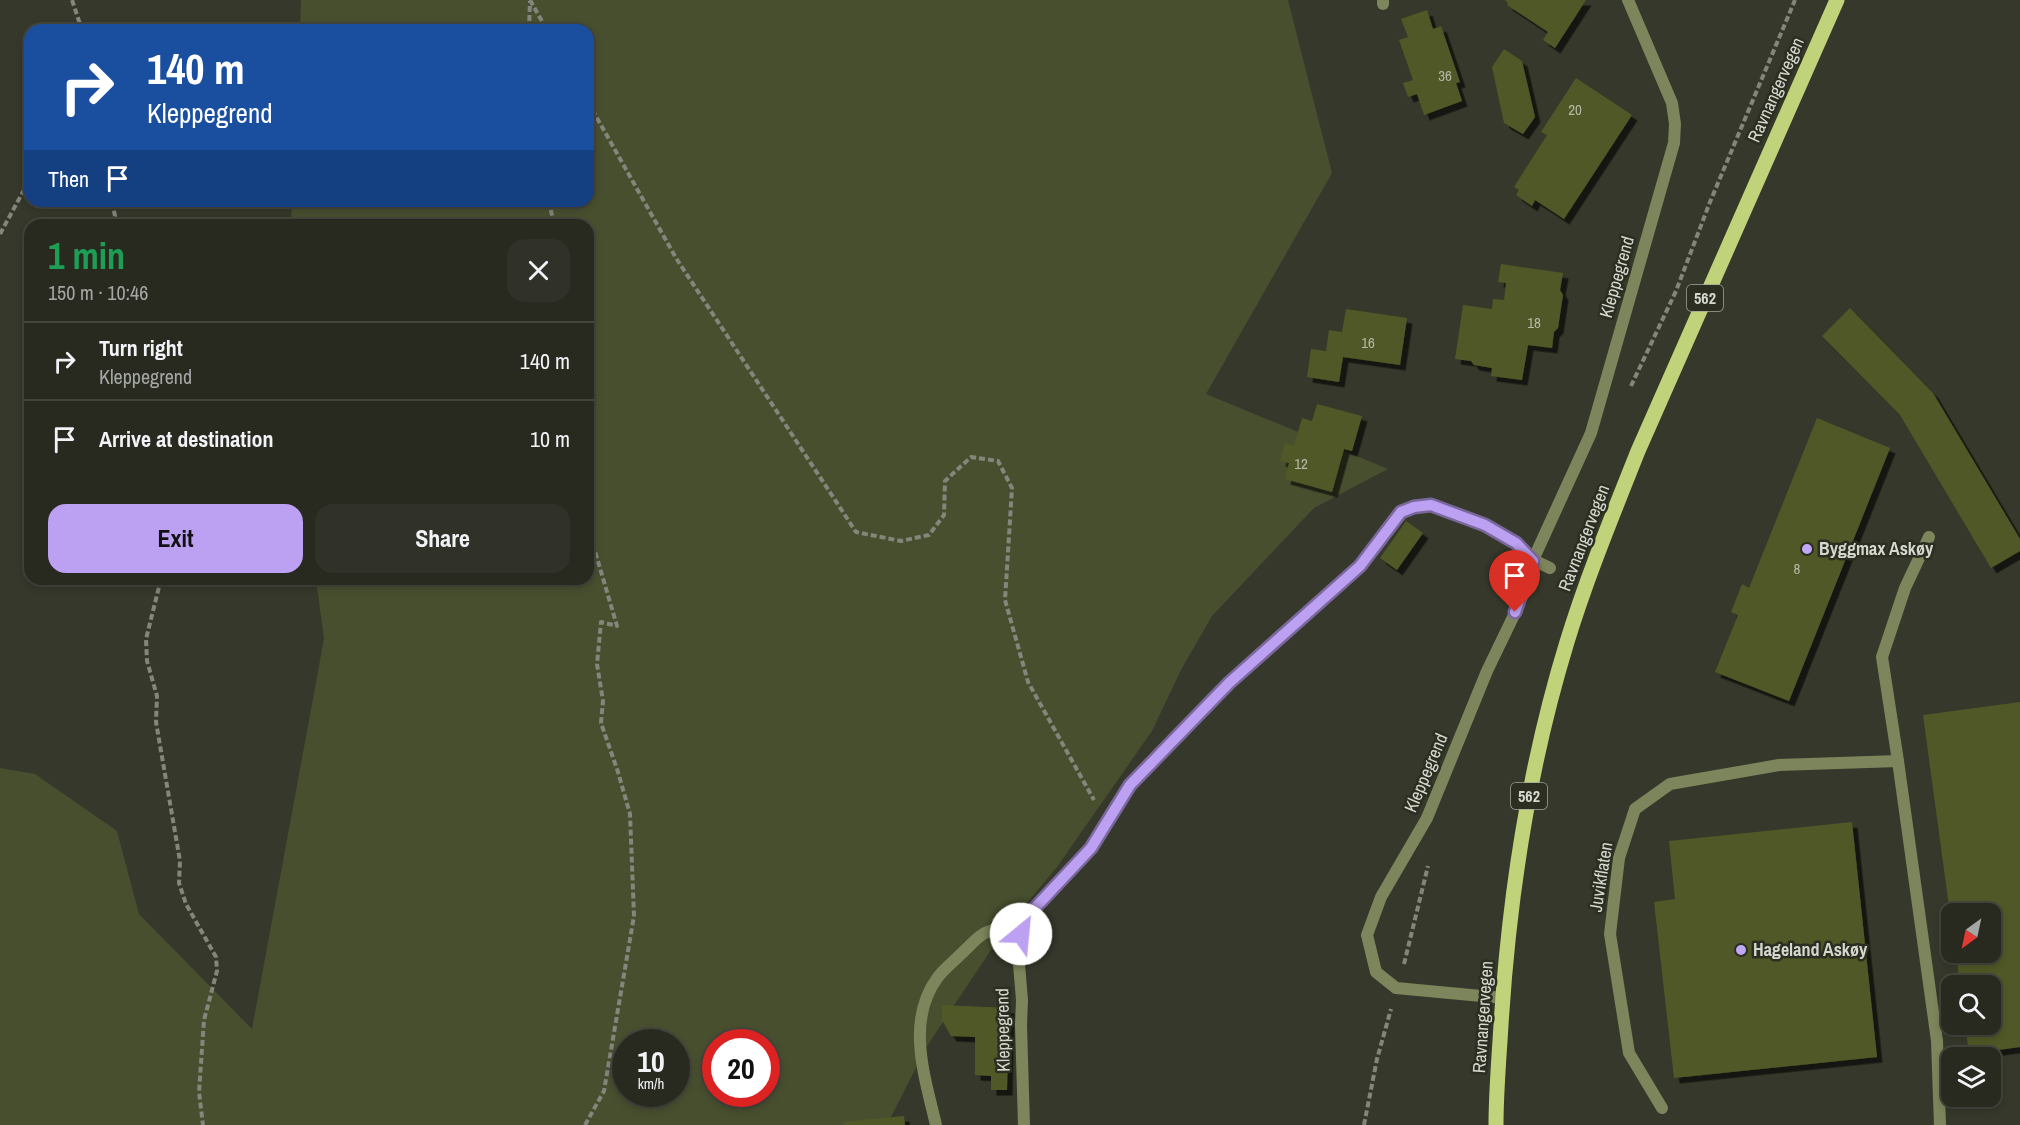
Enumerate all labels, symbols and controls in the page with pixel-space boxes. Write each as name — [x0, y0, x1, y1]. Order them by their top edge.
street label: Ravnangervegen — [1741, 33, 1810, 146]
text: 140 m — [147, 41, 245, 97]
icon: right — [48, 48, 126, 126]
house number: 36 — [1438, 65, 1452, 86]
text: Kleppegrend — [147, 95, 273, 131]
house number: 20 — [1568, 99, 1582, 120]
icon: arrive — [101, 162, 134, 195]
text: Then — [48, 164, 89, 194]
text: 1 min — [48, 232, 125, 280]
street label: Kleppegrend — [1593, 233, 1640, 321]
button: close — [507, 239, 570, 302]
text: 150 m · 10:46 — [48, 279, 148, 306]
road number: 562 — [1687, 285, 1723, 311]
house number: 18 — [1527, 312, 1541, 333]
house number: 16 — [1361, 332, 1375, 353]
text: Turn right — [99, 333, 183, 363]
icon: right — [48, 345, 81, 378]
text: 140 m — [520, 346, 570, 376]
text: Kleppegrend — [99, 363, 192, 390]
icon: arrive — [48, 423, 81, 456]
text: Arrive at destination — [99, 424, 273, 454]
text: 10 m — [530, 424, 570, 454]
house number: 12 — [1294, 453, 1308, 474]
street label: Ravnangervegen — [1552, 481, 1615, 595]
button: Exit — [48, 504, 303, 573]
button: Share — [315, 504, 570, 573]
place label: Byggmax Askøy — [1819, 536, 1934, 561]
marker: Byggmax Askøy — [1800, 542, 1814, 556]
pin — [1489, 550, 1540, 612]
house number: 8 — [1794, 558, 1801, 579]
icon: arrive — [1498, 559, 1531, 592]
street label: Kleppegrend — [1398, 729, 1453, 816]
road number: 562 — [1511, 783, 1547, 809]
street label: Juvikflaten — [1583, 840, 1618, 914]
position arrow — [989, 902, 1053, 966]
north arrow — [1941, 903, 2001, 963]
map controls — [1941, 903, 2001, 1107]
place label: Hageland Askøy — [1753, 937, 1868, 962]
marker: Hageland Askøy — [1734, 943, 1748, 957]
street label: Ravnangervegen — [1466, 960, 1499, 1074]
button: search — [1941, 975, 2001, 1035]
street label: Kleppegrend — [989, 988, 1016, 1072]
speed limit sign: 20 — [702, 1029, 780, 1107]
text: 10 — [637, 1041, 665, 1081]
button: layers — [1941, 1047, 2001, 1107]
text: km/h — [638, 1073, 664, 1094]

